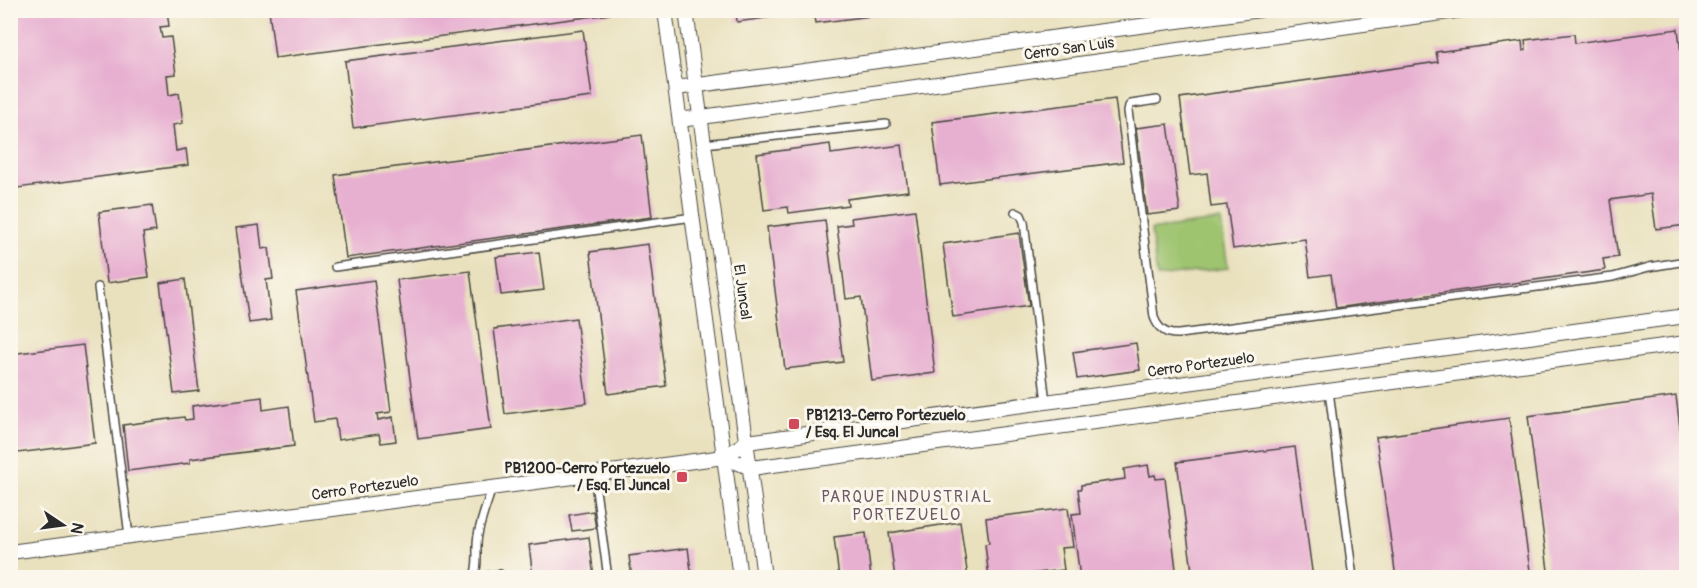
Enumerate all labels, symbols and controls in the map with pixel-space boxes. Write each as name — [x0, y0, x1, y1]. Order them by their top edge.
street label: Cerro San Luis — [1023, 33, 1116, 65]
street label: El Juncal — [729, 263, 755, 321]
street label: Cerro Portezuelo — [1146, 348, 1256, 382]
place label: PB1213-Cerro Portezuelo / Esq. El Juncal — [806, 406, 966, 442]
marker: PB1213-Cerro Portezuelo / Esq. El Juncal — [787, 417, 801, 431]
place label: PB1200-Cerro Portezuelo / Esq. El Juncal — [504, 459, 670, 495]
marker: PB1200-Cerro Portezuelo / Esq. El Juncal — [675, 470, 689, 484]
street label: Cerro Portezuelo — [310, 471, 420, 505]
district label: PARQUE INDUSTRIAL PORTEZUELO — [821, 487, 993, 525]
north arrow — [33, 495, 93, 555]
text: N — [66, 521, 88, 536]

